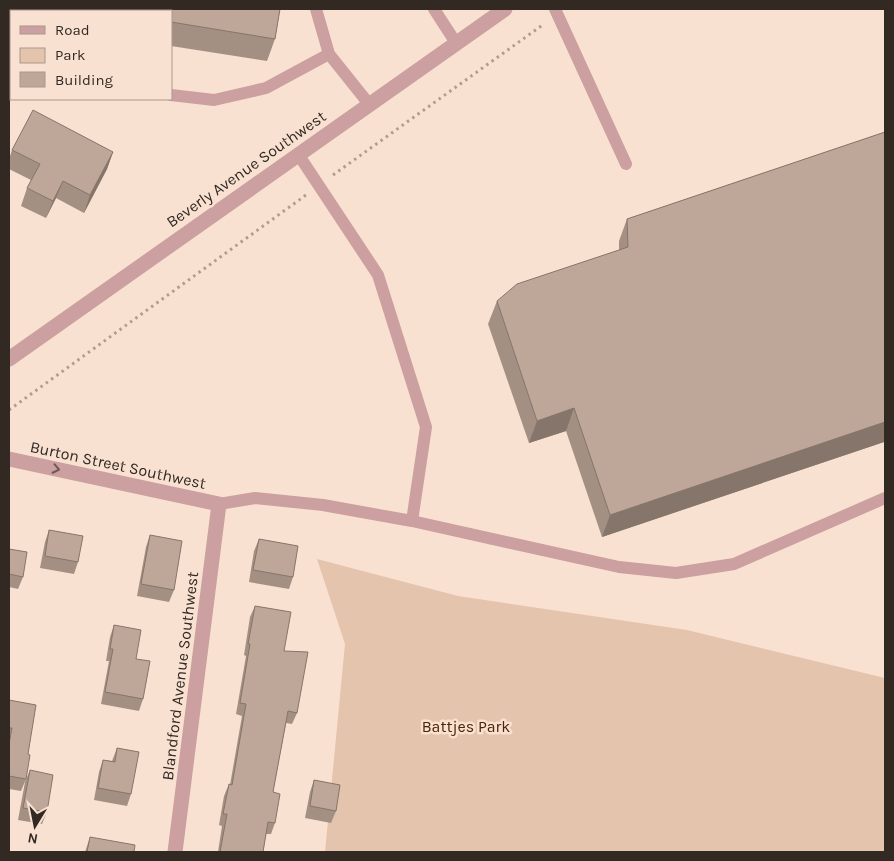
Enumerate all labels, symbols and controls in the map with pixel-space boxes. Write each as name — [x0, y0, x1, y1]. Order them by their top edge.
legend — [10, 10, 172, 100]
text: Road — [55, 21, 90, 39]
text: Park — [55, 46, 85, 64]
text: Building — [55, 71, 113, 89]
street label: Beverly Avenue Southwest — [163, 107, 329, 231]
street label: Burton Street Southwest — [28, 437, 208, 493]
one-way arrow — [52, 463, 61, 474]
street label: Blandford Avenue Southwest — [158, 571, 202, 781]
park label: Battjes Park — [422, 717, 510, 736]
north arrow — [10, 801, 60, 851]
text: N — [26, 829, 39, 848]

